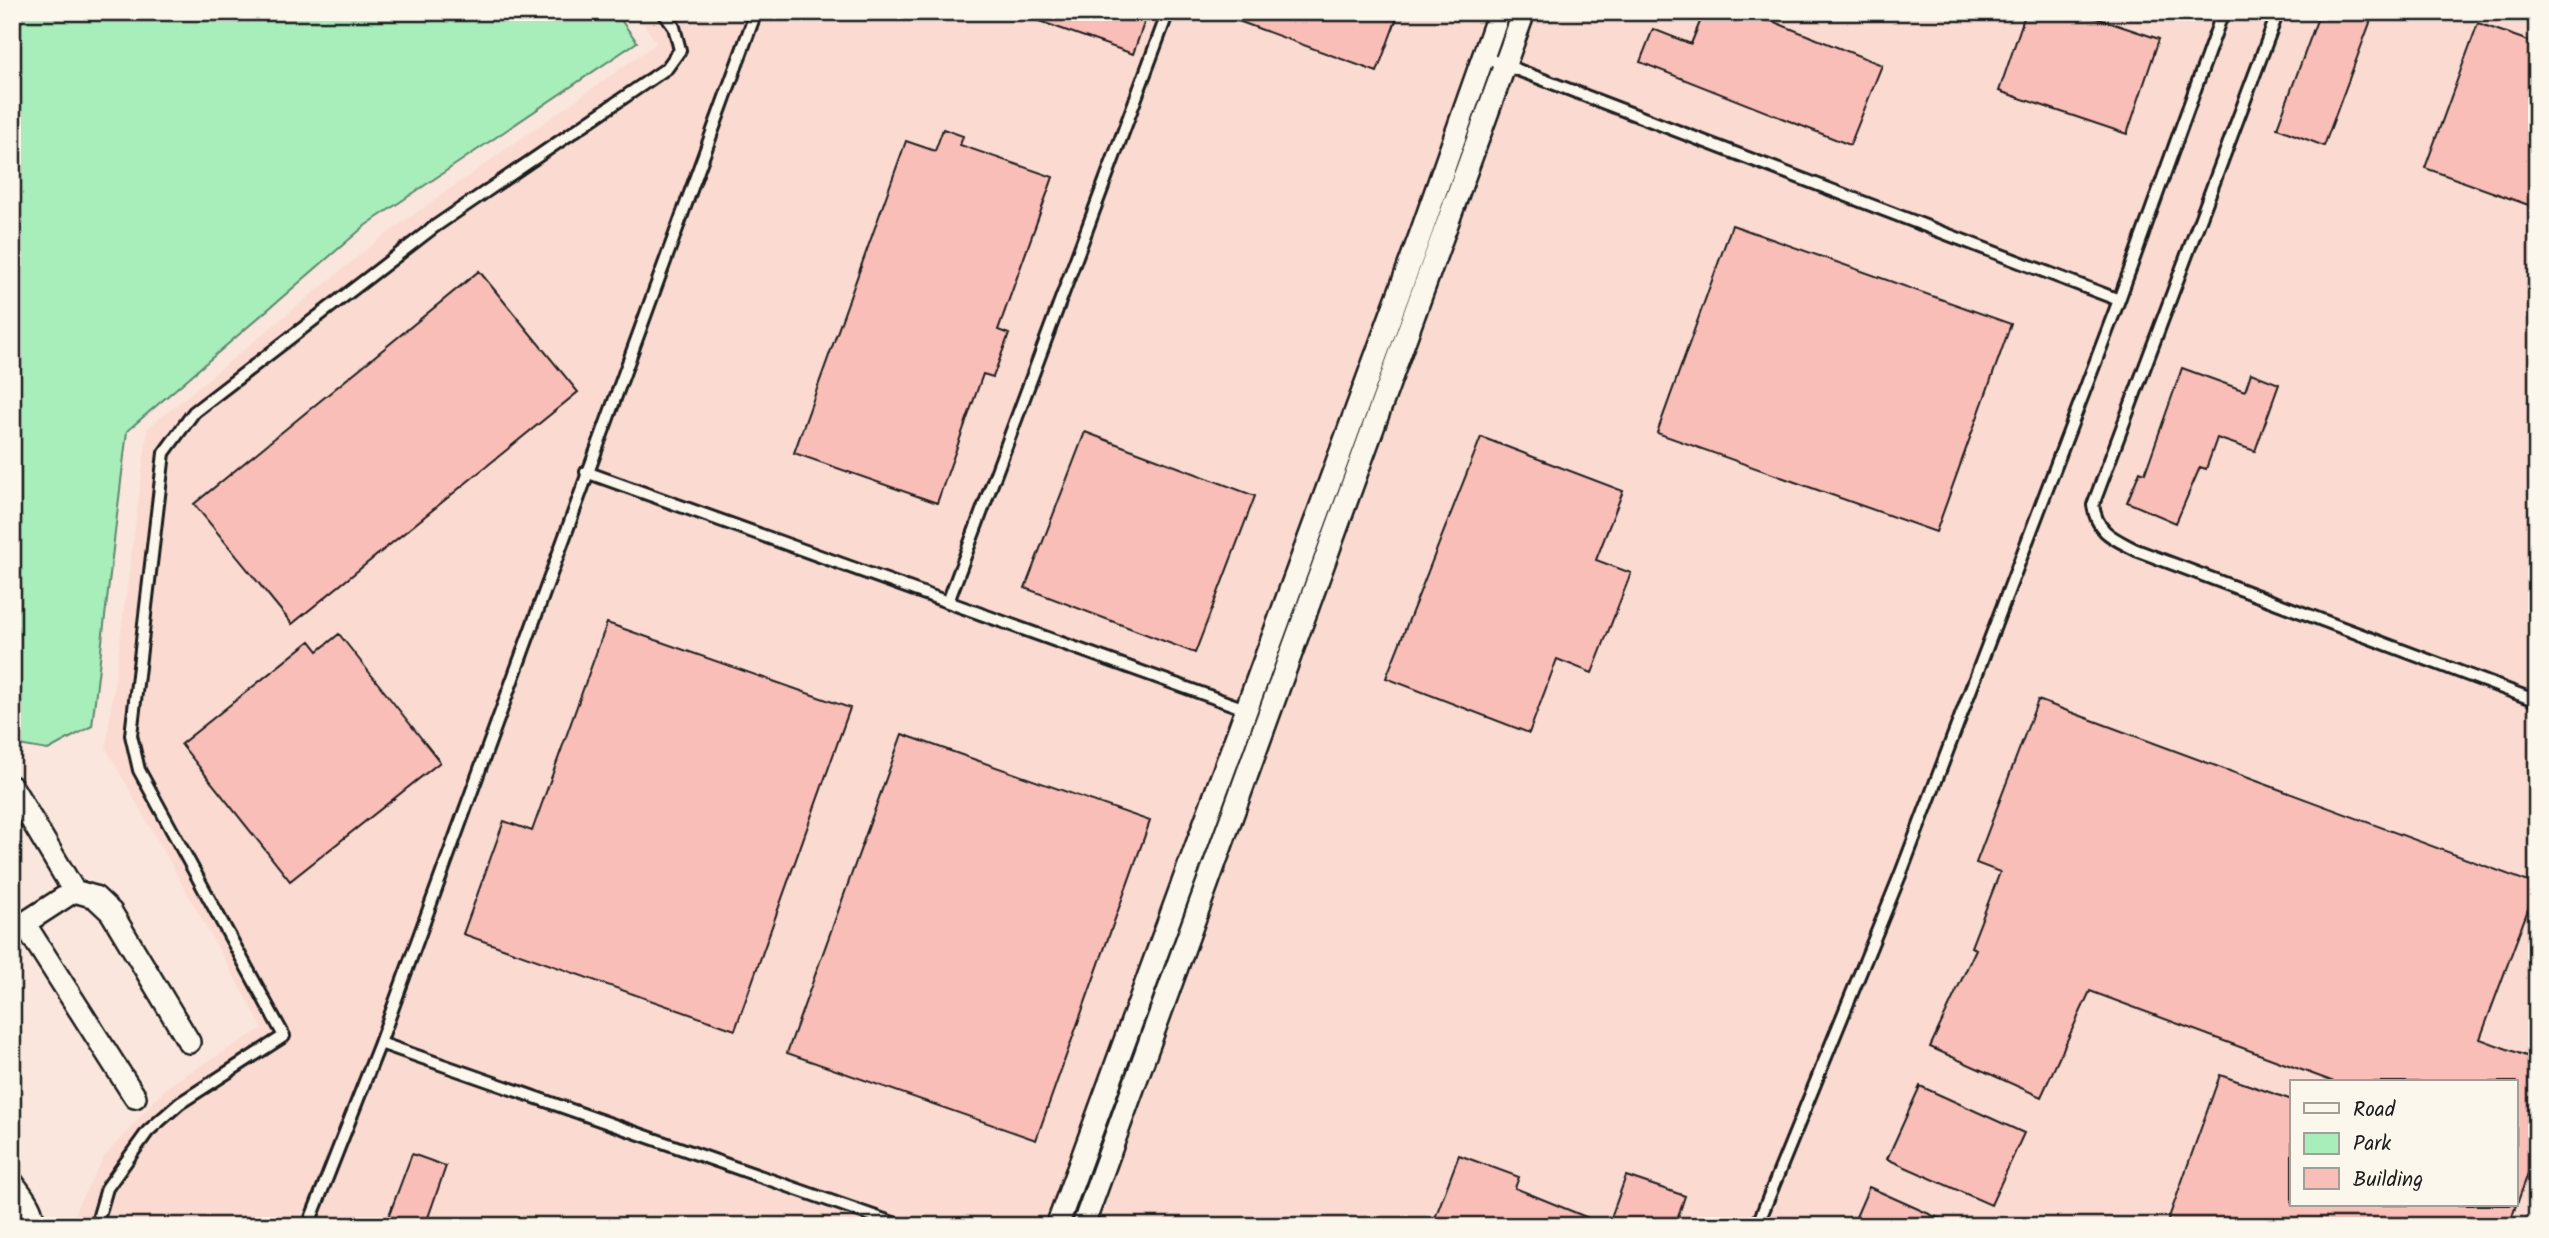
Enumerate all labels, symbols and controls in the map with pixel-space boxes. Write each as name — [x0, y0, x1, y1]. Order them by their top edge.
legend — [2290, 1080, 2518, 1206]
text: Road — [2353, 1094, 2396, 1127]
text: Park — [2353, 1128, 2391, 1161]
text: Building — [2353, 1164, 2423, 1197]

